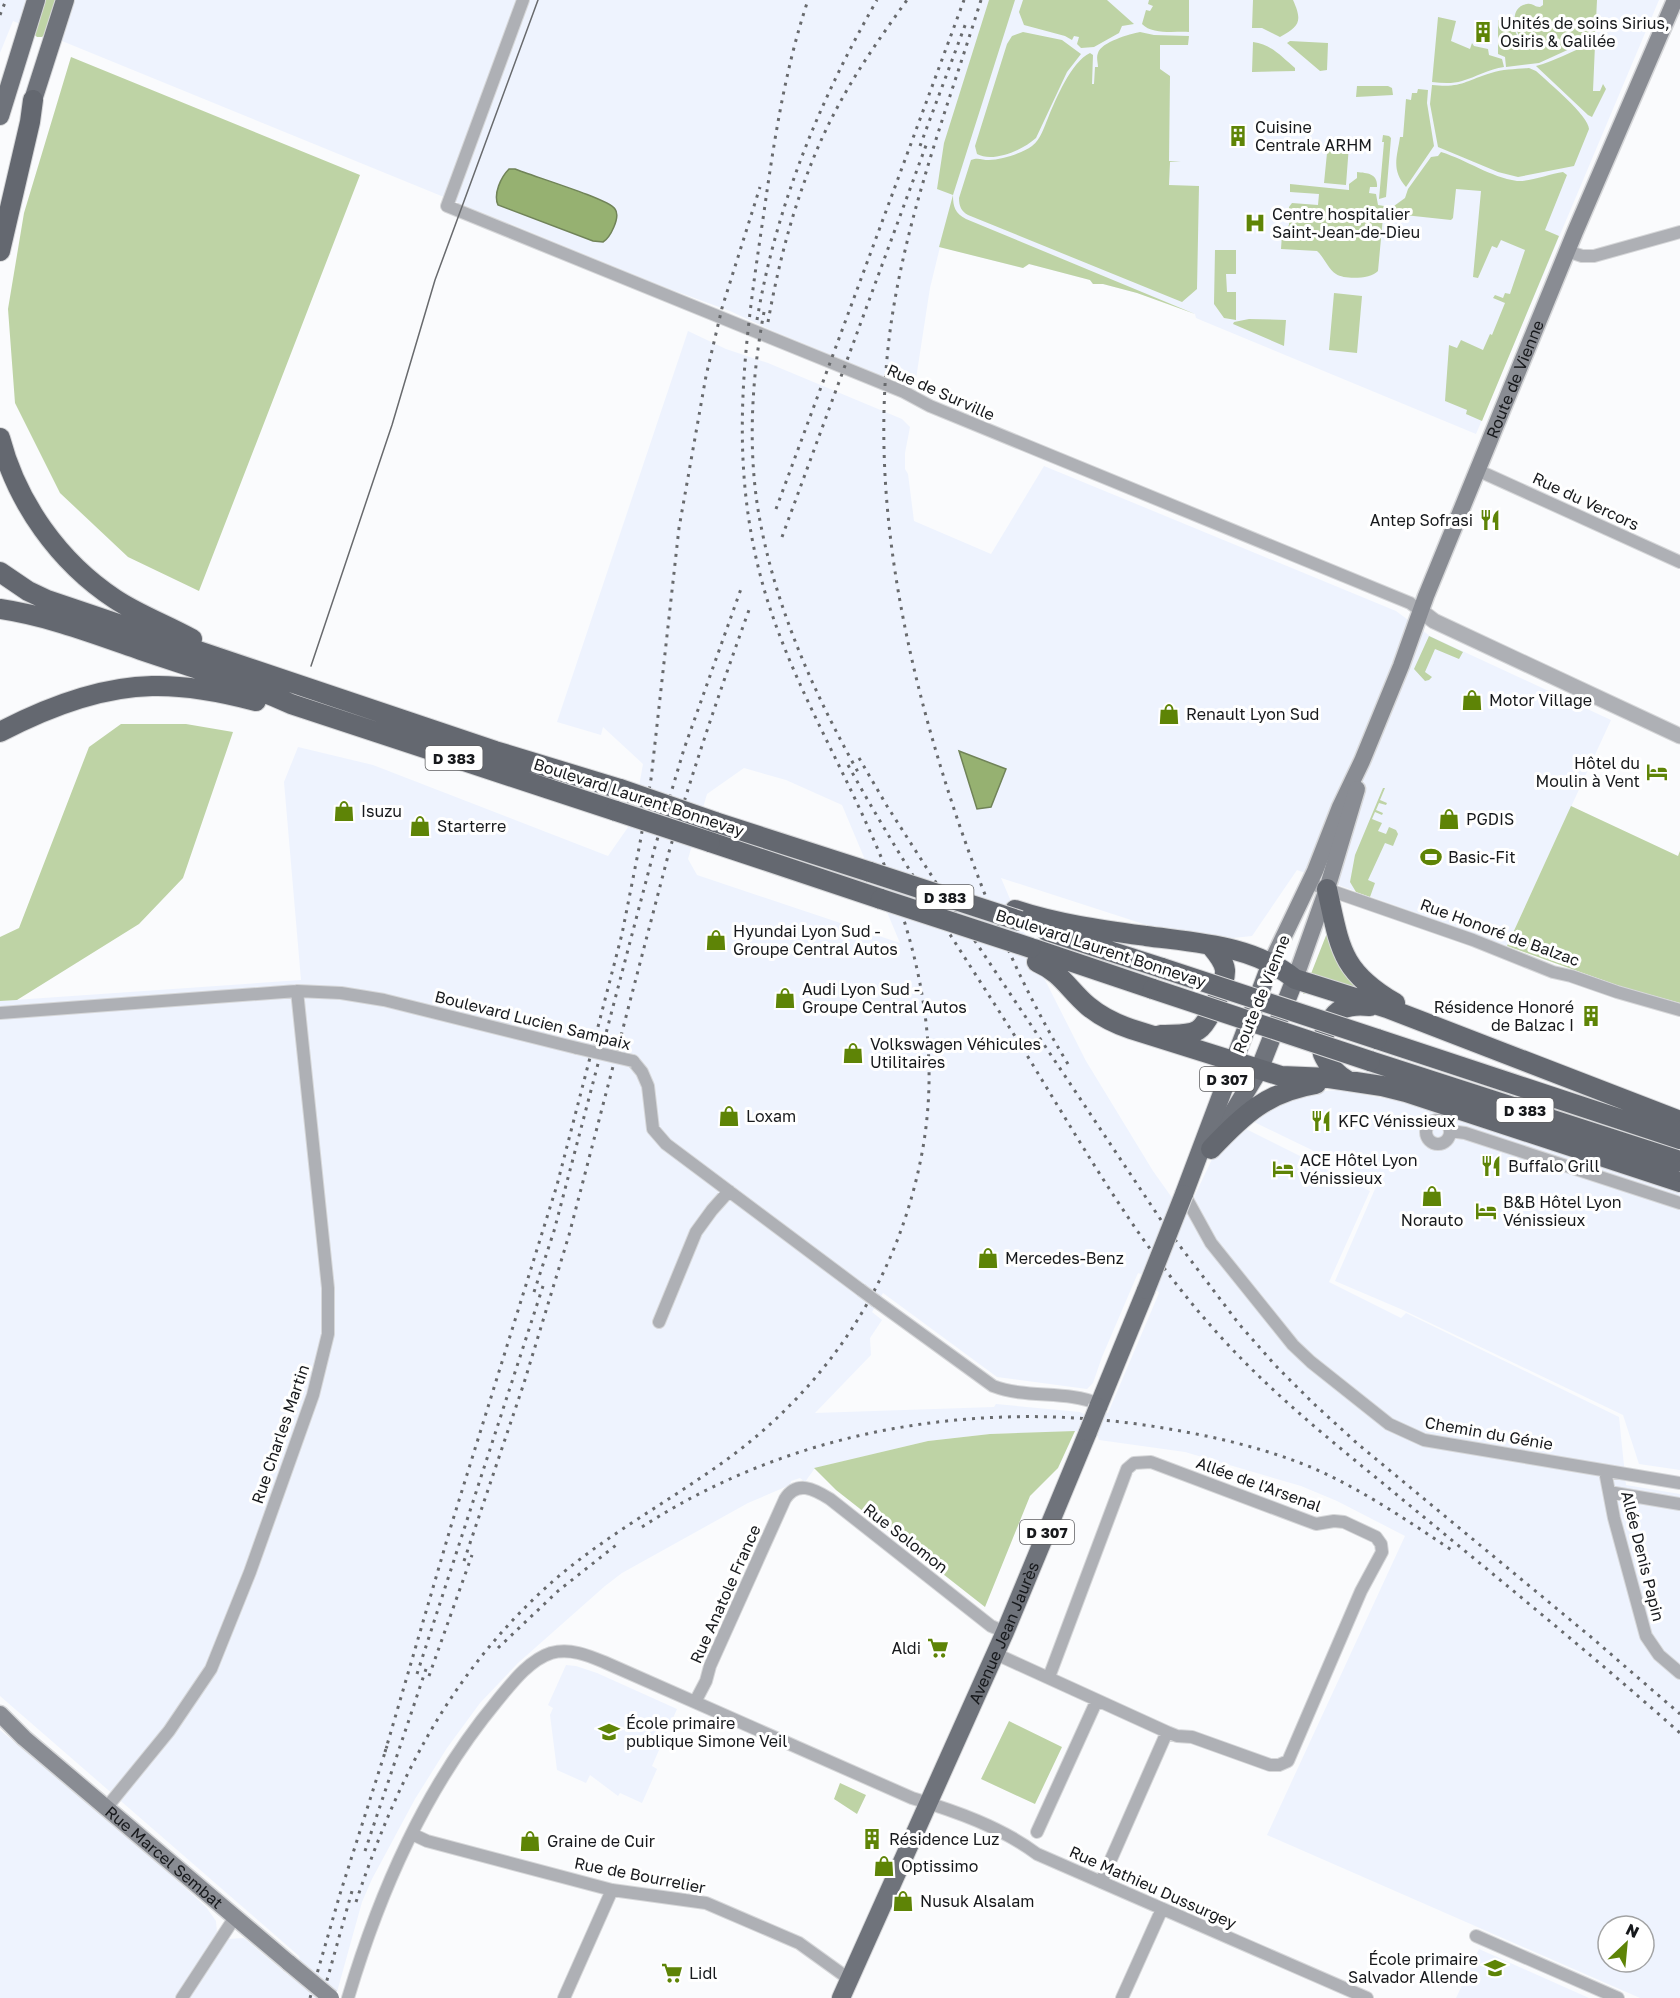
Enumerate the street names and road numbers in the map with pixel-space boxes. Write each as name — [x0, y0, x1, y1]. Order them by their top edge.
street label: Route de Vienne — [1482, 317, 1548, 441]
street label: Rue de Surville — [884, 359, 998, 425]
street label: Rue du Vercors — [1530, 468, 1642, 534]
road number: D 383 — [426, 746, 482, 770]
street label: Boulevard Laurent Bonnevay — [531, 754, 747, 841]
road number: D 383 — [916, 885, 974, 909]
street label: Rue Honoré de Balzac — [1418, 894, 1583, 970]
street label: Boulevard Laurent Bonnevay — [993, 905, 1209, 992]
street label: Route de Vienne — [1228, 932, 1294, 1056]
street label: Boulevard Lucien Sampaix — [433, 986, 633, 1054]
road number: D 307 — [1200, 1067, 1254, 1091]
road number: D 383 — [1496, 1098, 1553, 1122]
street label: Rue Charles Martin — [247, 1362, 313, 1506]
street label: Chemin du Génie — [1423, 1412, 1555, 1454]
street label: Allée de l'Arsenal — [1194, 1452, 1324, 1516]
street label: Allée Denis Papin — [1617, 1489, 1669, 1623]
street label: Rue Solomon — [860, 1499, 952, 1577]
road number: D 307 — [1020, 1520, 1074, 1544]
street label: Rue Anatole France — [685, 1522, 765, 1666]
street label: Avenue Jean Jaurès — [964, 1558, 1043, 1707]
street label: Rue Marcel Sembat — [101, 1801, 227, 1913]
street label: Rue Mathieu Dussurgey — [1066, 1841, 1240, 1933]
street label: Rue de Bourrelier — [573, 1852, 707, 1898]

